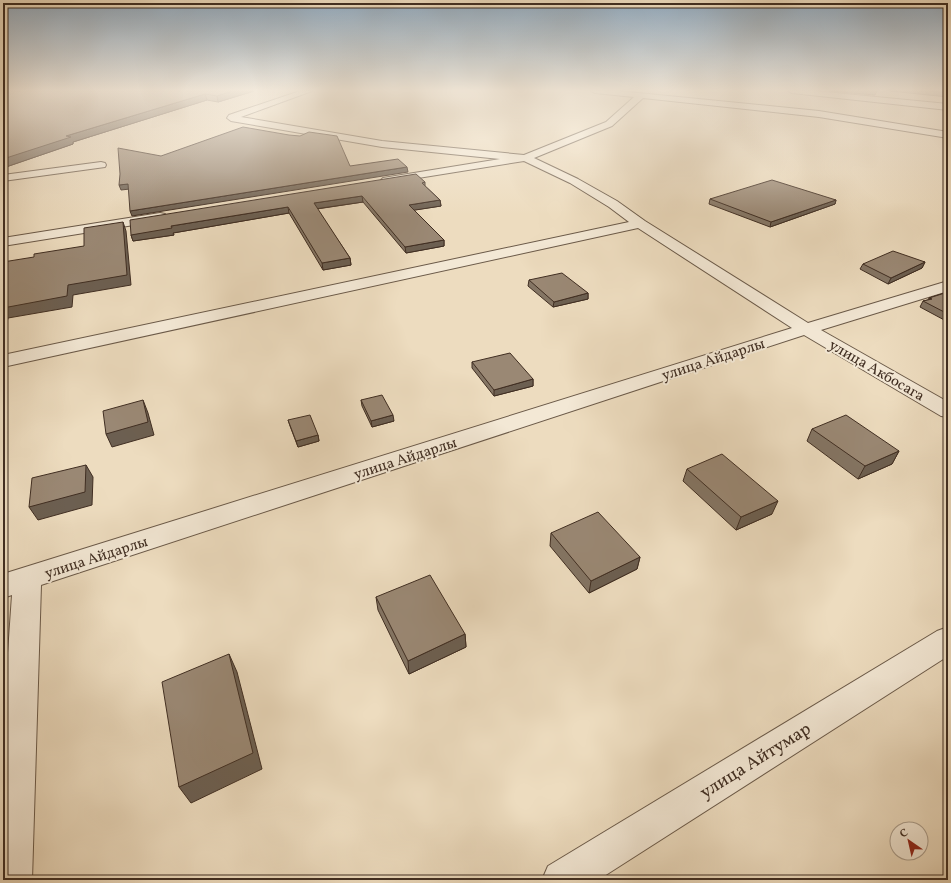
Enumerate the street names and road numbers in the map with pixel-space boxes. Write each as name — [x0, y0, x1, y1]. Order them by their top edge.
street label: улица Айдарлы — [659, 334, 768, 387]
street label: улица Акбосага — [824, 335, 928, 407]
street label: улица Айдарлы — [351, 433, 460, 486]
street label: улица Айдарлы — [42, 532, 151, 585]
street label: улица Айтумар — [695, 717, 816, 805]

